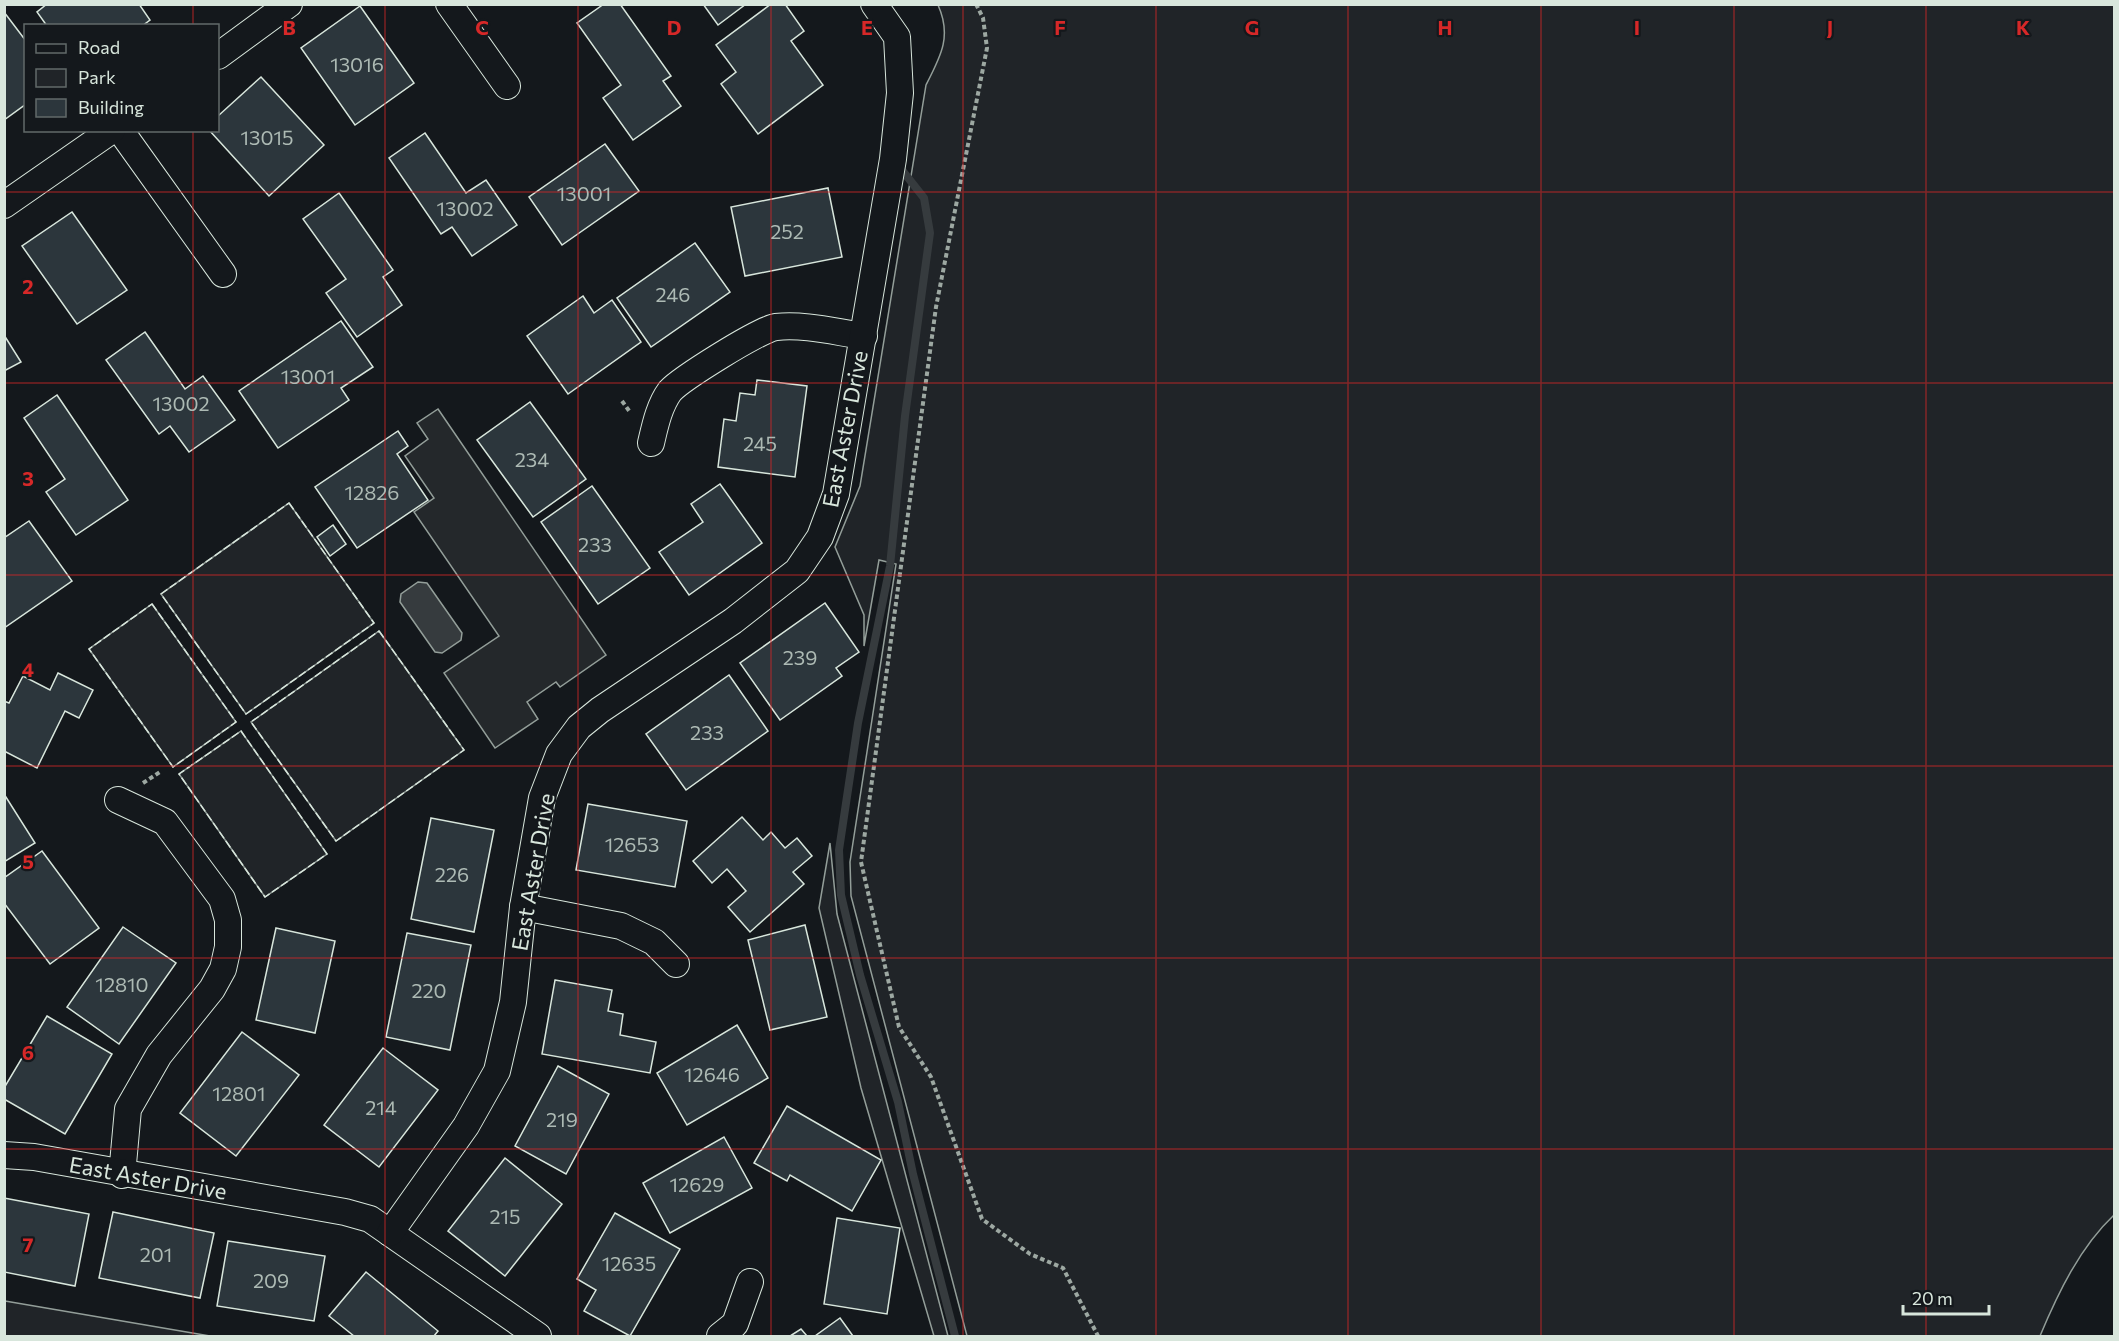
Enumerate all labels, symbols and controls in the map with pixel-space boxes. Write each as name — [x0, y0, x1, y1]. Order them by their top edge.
text: B — [282, 15, 296, 39]
text: C — [475, 15, 489, 39]
text: D — [667, 15, 681, 39]
text: E — [861, 15, 873, 39]
text: F — [1054, 15, 1066, 39]
text: G — [1245, 15, 1259, 39]
text: H — [1438, 15, 1453, 39]
text: I — [1634, 15, 1640, 39]
text: J — [1827, 15, 1833, 39]
text: K — [2016, 15, 2030, 39]
legend — [24, 24, 219, 132]
text: Road — [78, 36, 120, 58]
house number: 13016 — [330, 52, 384, 76]
text: Park — [78, 66, 116, 88]
text: Building — [78, 96, 144, 118]
house number: 13015 — [240, 125, 294, 149]
house number: 13001 — [557, 181, 611, 205]
house number: 13002 — [436, 196, 494, 220]
house number: 252 — [770, 219, 804, 243]
text: 2 — [22, 274, 34, 298]
house number: 246 — [656, 282, 690, 306]
street label: East Aster Drive — [816, 348, 873, 510]
house number: 13001 — [281, 364, 335, 388]
house number: 13002 — [152, 391, 210, 415]
house number: 245 — [743, 431, 777, 455]
house number: 234 — [515, 447, 549, 471]
text: 3 — [22, 466, 34, 490]
house number: 12826 — [345, 480, 399, 504]
house number: 233 — [578, 532, 612, 556]
house number: 239 — [783, 645, 817, 669]
text: 4 — [22, 657, 34, 681]
house number: 233 — [690, 720, 724, 744]
street label: East Aster Drive — [505, 791, 560, 953]
house number: 12653 — [605, 832, 659, 856]
text: 5 — [22, 849, 34, 873]
house number: 226 — [435, 862, 469, 886]
house number: 12810 — [95, 972, 149, 996]
house number: 220 — [411, 978, 447, 1002]
text: 6 — [22, 1040, 34, 1064]
house number: 12646 — [684, 1062, 740, 1086]
house number: 12801 — [212, 1081, 266, 1105]
house number: 214 — [365, 1095, 397, 1119]
house number: 219 — [546, 1107, 578, 1131]
street label: East Aster Drive — [67, 1150, 229, 1205]
house number: 12629 — [670, 1172, 724, 1196]
house number: 215 — [489, 1204, 521, 1228]
text: 7 — [23, 1232, 34, 1256]
house number: 201 — [140, 1242, 172, 1266]
house number: 12635 — [602, 1251, 656, 1275]
house number: 209 — [253, 1268, 289, 1292]
scale bar — [1903, 1278, 1988, 1316]
text: 20 m — [1912, 1287, 1953, 1309]

